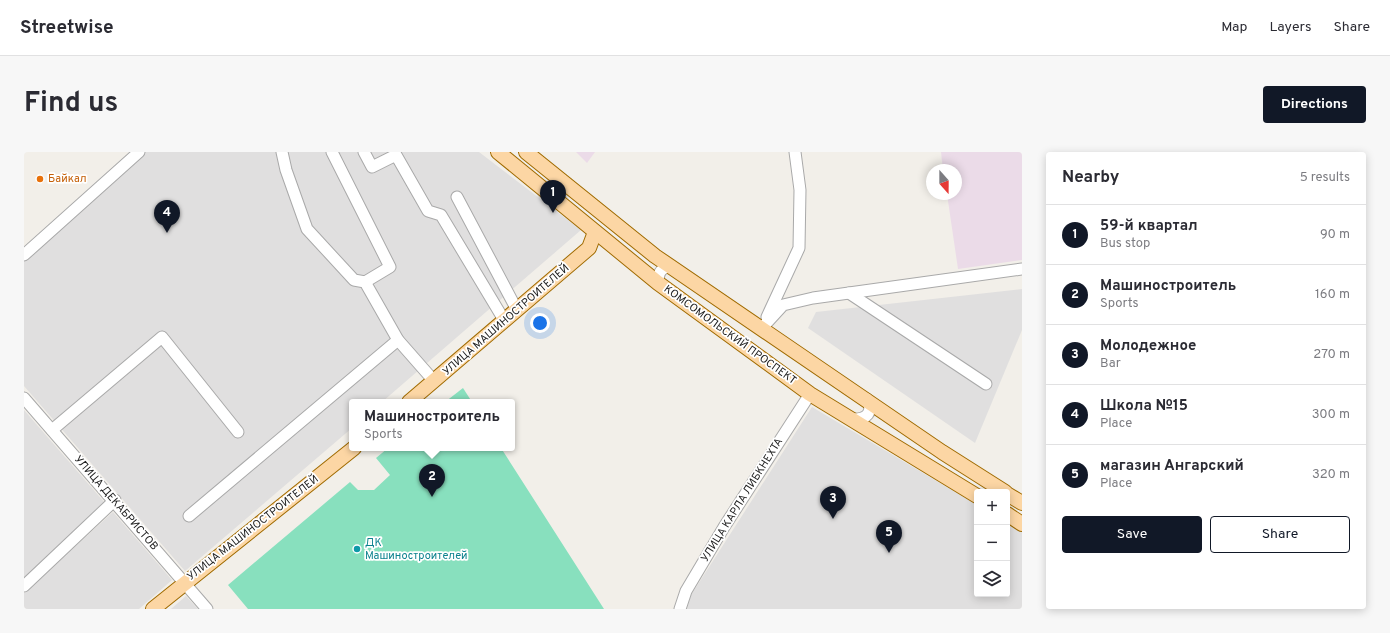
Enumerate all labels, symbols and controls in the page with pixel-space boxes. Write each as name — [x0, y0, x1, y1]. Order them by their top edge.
text: Streetwise — [20, 16, 113, 40]
text: Map — [1221, 19, 1247, 36]
text: Layers — [1269, 19, 1311, 36]
text: Share — [1333, 19, 1370, 36]
text: Find us — [24, 86, 118, 122]
button: Directions — [1263, 86, 1366, 123]
north arrow — [926, 164, 962, 200]
text: Nearby — [1062, 167, 1119, 189]
text: 5 results — [1300, 170, 1350, 186]
place label: Байкал — [48, 172, 87, 186]
marker: Байкал — [35, 174, 45, 184]
pin: 1 — [540, 180, 566, 213]
pin: 4 — [154, 200, 180, 233]
text: 59-й квартал — [1100, 217, 1198, 236]
text: 1 — [1072, 227, 1078, 243]
text: 90 m — [1320, 227, 1350, 243]
text: Bus stop — [1100, 236, 1150, 252]
street label: УЛИЦА МАШИНОСТРОИТЕЛЕЙ — [439, 260, 572, 379]
text: Машиностроитель — [1100, 277, 1236, 296]
street label: КОМСОМОЛЬСКИЙ ПРОСПЕКТ — [661, 281, 800, 388]
text: 2 — [1071, 287, 1079, 303]
text: 160 m — [1315, 287, 1350, 303]
text: Sports — [1100, 296, 1139, 312]
your location — [530, 313, 550, 333]
text: Молодежное — [1100, 337, 1196, 356]
text: 3 — [1071, 347, 1079, 363]
text: 270 m — [1313, 347, 1350, 363]
text: Bar — [1100, 356, 1121, 372]
text: Школа №15 — [1100, 397, 1188, 416]
popup — [349, 399, 515, 451]
text: 4 — [1071, 407, 1079, 423]
text: 300 m — [1312, 407, 1350, 423]
text: Машиностроитель — [364, 408, 500, 427]
text: Place — [1100, 416, 1132, 432]
text: Sports — [364, 427, 403, 443]
street label: УЛИЦА КАРЛА ЛИБКНЕХТА — [698, 435, 786, 565]
street label: УЛИЦА ДЕКАБРИСТОВ — [71, 453, 161, 553]
text: магазин Ангарский — [1100, 457, 1244, 476]
pin: 2 — [419, 464, 445, 497]
text: 5 — [1071, 467, 1079, 483]
text: 320 m — [1312, 467, 1350, 483]
street label: УЛИЦА МАШИНОСТРОИТЕЛЕЙ — [184, 472, 322, 584]
text: Place — [1100, 476, 1132, 492]
pin: 3 — [820, 486, 846, 519]
map controls — [974, 489, 1010, 597]
button: + — [974, 489, 1010, 525]
button: Save — [1062, 516, 1202, 553]
button: Share — [1210, 516, 1350, 553]
pin: 5 — [876, 520, 902, 553]
button: − — [974, 525, 1010, 561]
place label: ДК Машиностроителей — [365, 536, 468, 563]
marker: ДК Машиностроителей — [352, 544, 362, 554]
button: layers — [974, 561, 1010, 597]

